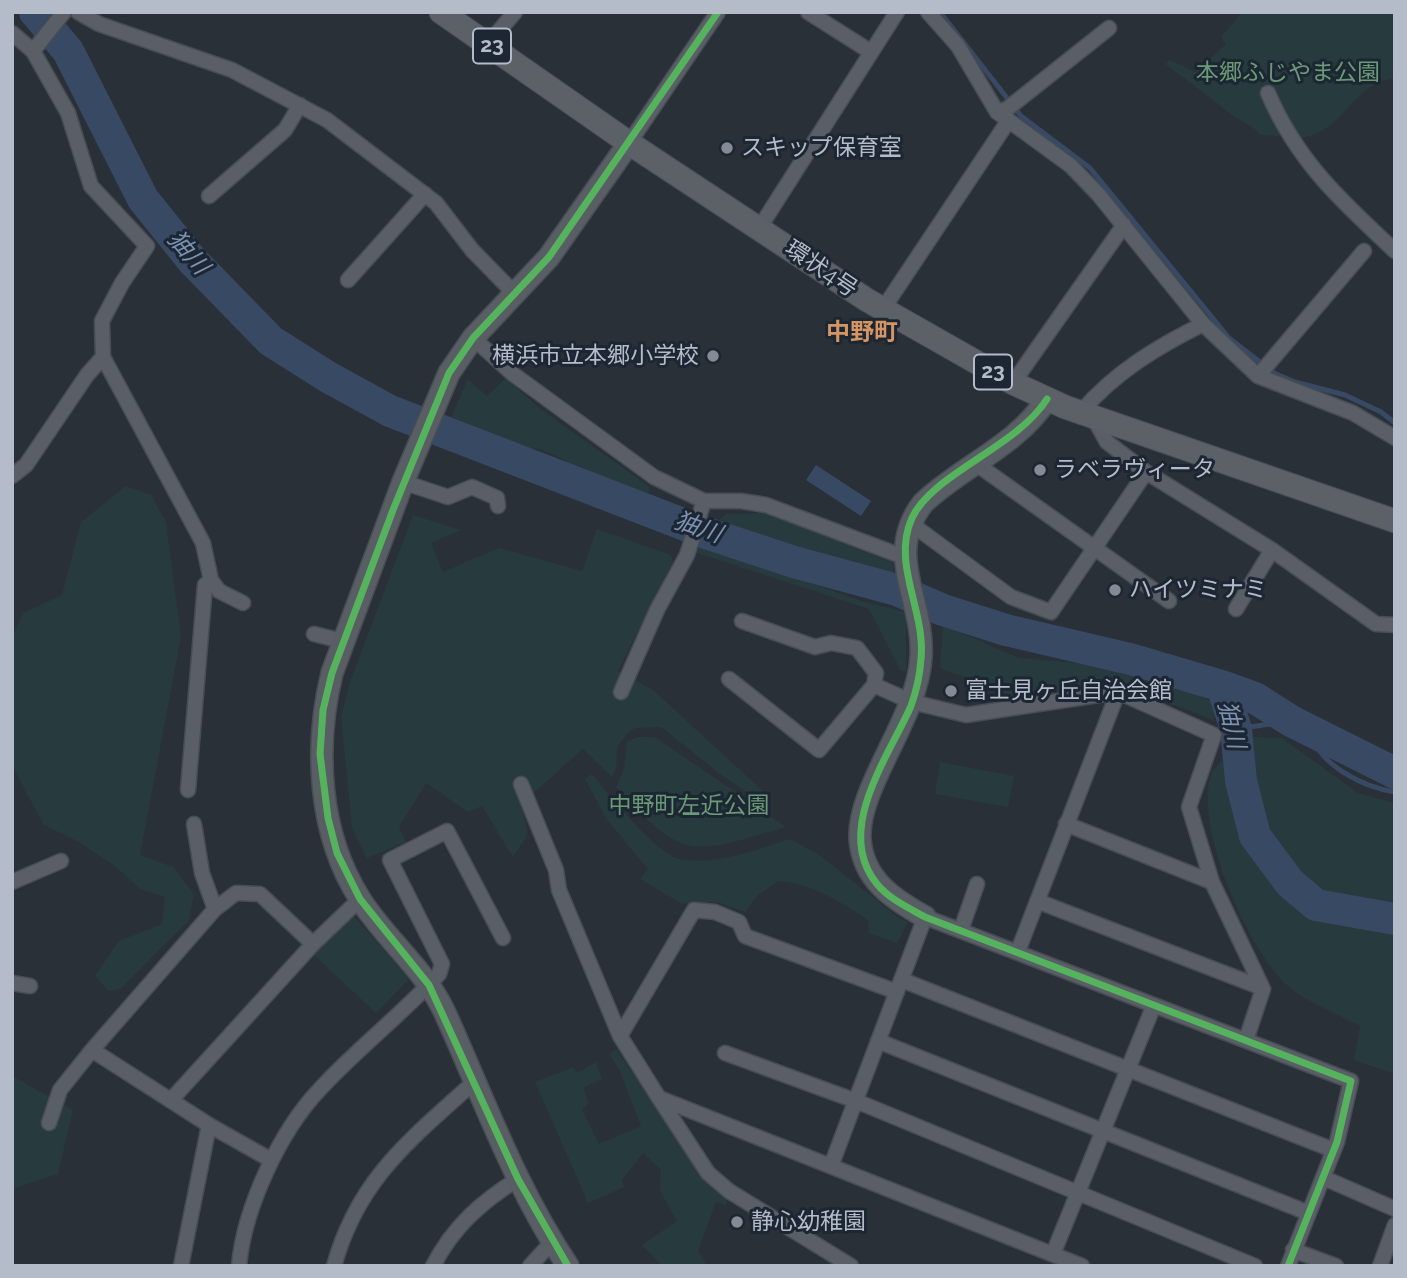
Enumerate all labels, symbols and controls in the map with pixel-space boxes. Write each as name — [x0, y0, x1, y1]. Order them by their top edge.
road number: 23 — [473, 28, 511, 64]
park label: 本郷ふじやま公園 — [1196, 59, 1380, 87]
place label: スキップ保育室 — [741, 134, 902, 162]
marker: スキップ保育室 — [719, 140, 735, 156]
water label: 㹨川 — [161, 225, 215, 281]
street label: 環状4号 — [779, 235, 863, 303]
district label: 中野町 — [826, 319, 898, 347]
place label: 横浜市立本郷小学校 — [492, 342, 699, 370]
marker: 横浜市立本郷小学校 — [705, 348, 721, 364]
road number: 23 — [974, 354, 1012, 390]
place label: ラベラヴィータ — [1054, 456, 1215, 484]
marker: ラベラヴィータ — [1032, 462, 1048, 478]
water label: 㹨川 — [671, 507, 725, 549]
place label: ハイツミナミ — [1129, 576, 1267, 604]
marker: ハイツミナミ — [1107, 582, 1123, 598]
place label: 富士見ヶ丘自治会館 — [965, 677, 1172, 705]
marker: 富士見ヶ丘自治会館 — [943, 683, 959, 699]
water label: 㹨川 — [1212, 698, 1250, 752]
park label: 中野町左近公園 — [609, 792, 769, 820]
place label: 静心幼稚園 — [751, 1208, 866, 1236]
marker: 静心幼稚園 — [729, 1214, 745, 1230]

